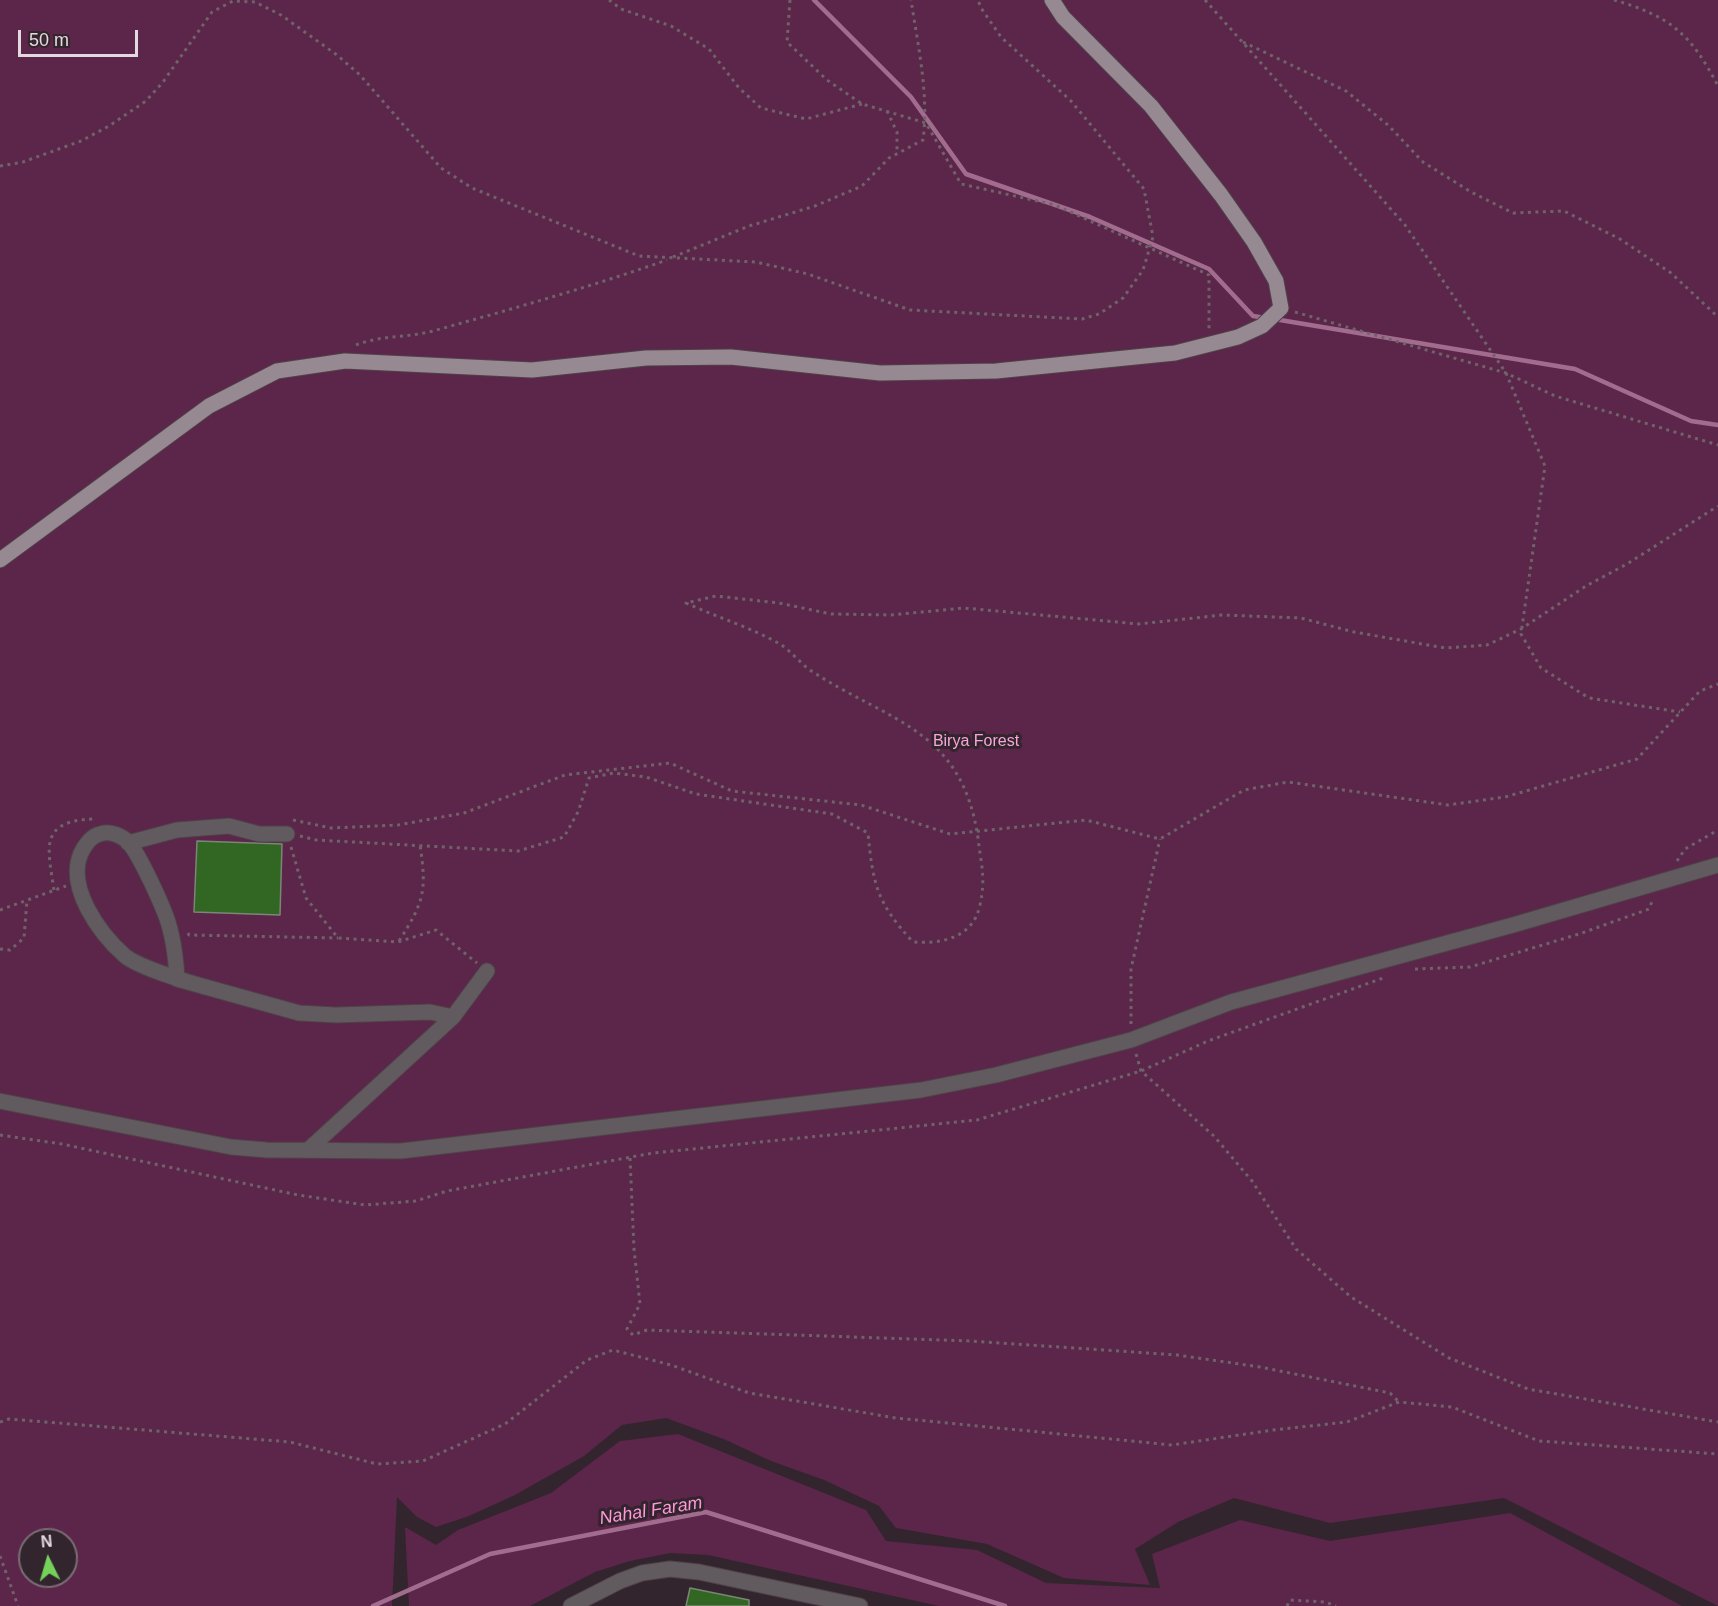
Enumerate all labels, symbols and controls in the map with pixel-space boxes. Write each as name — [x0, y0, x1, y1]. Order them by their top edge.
scale bar — [21, 18, 141, 56]
text: 50 m — [29, 30, 69, 50]
park label: Birya Forest — [933, 732, 1019, 752]
water label: Nahal Faram — [598, 1492, 704, 1530]
north arrow — [18, 1528, 78, 1588]
text: N — [40, 1533, 53, 1551]

